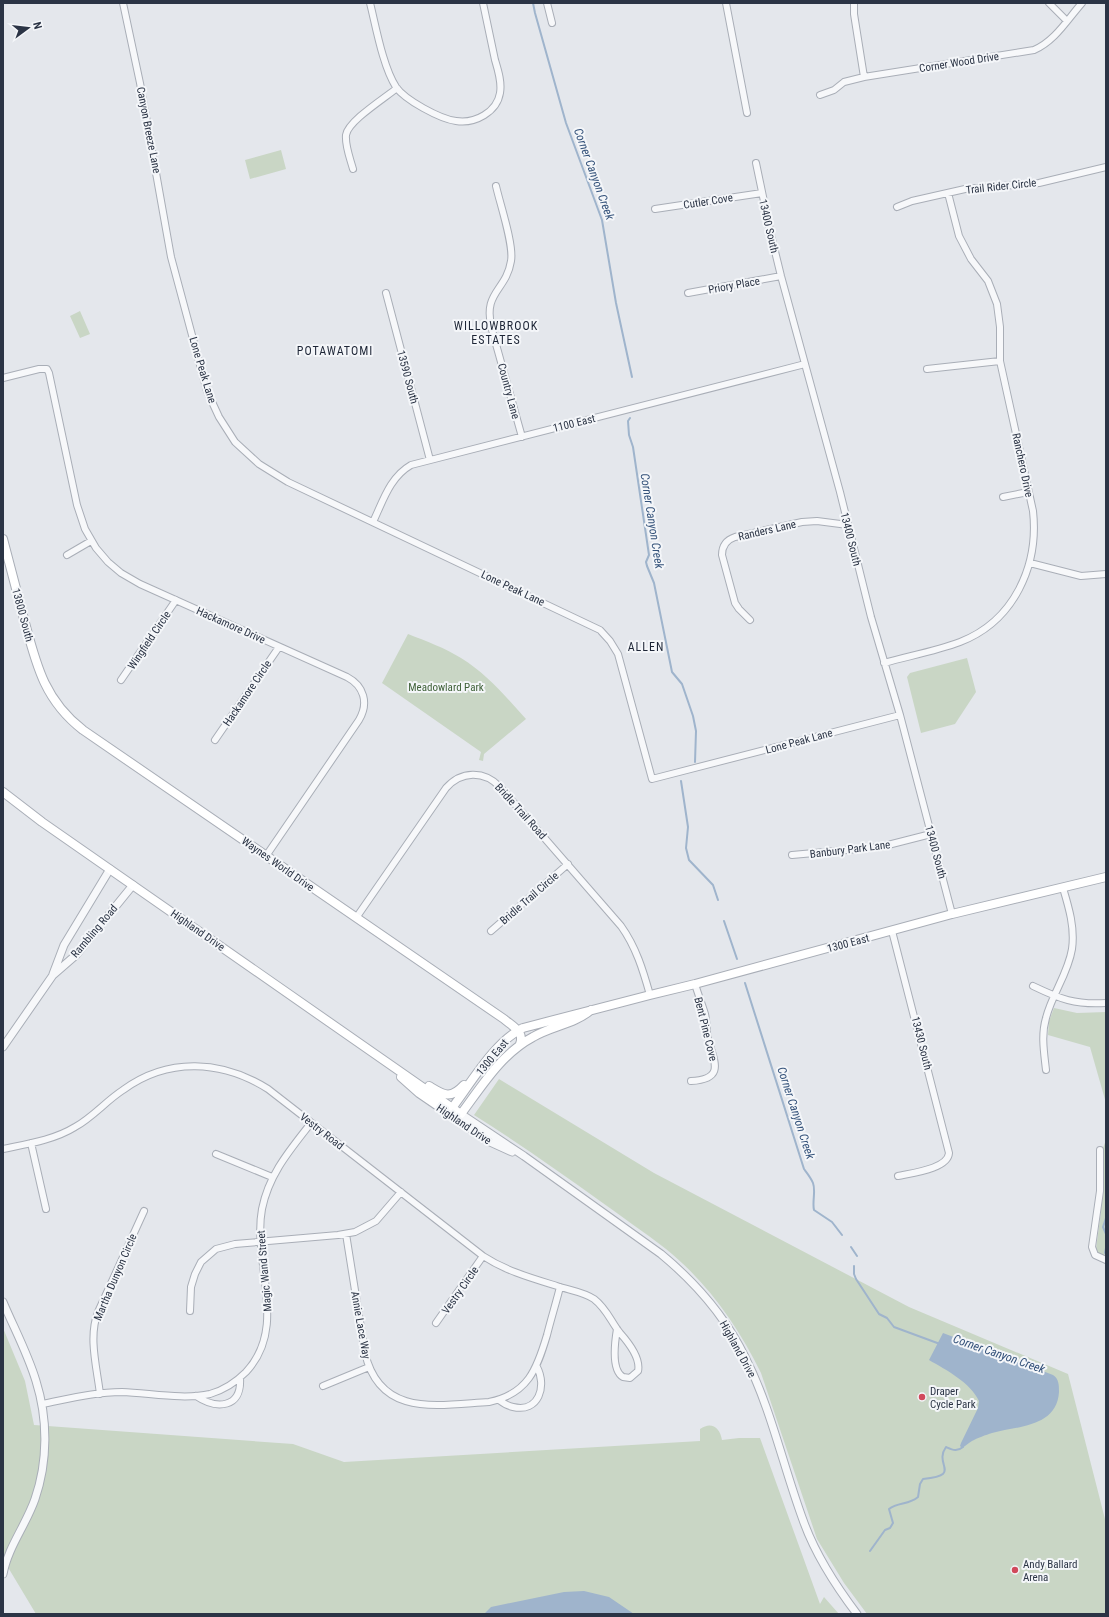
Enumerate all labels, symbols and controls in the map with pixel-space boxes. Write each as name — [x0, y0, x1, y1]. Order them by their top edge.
north arrow — [8, 8, 48, 48]
text: N — [30, 21, 44, 31]
street label: Corner Wood Drive — [918, 50, 1000, 75]
street label: Canyon Breeze Lane — [134, 86, 163, 174]
water label: Corner Canyon Creek — [571, 126, 617, 222]
street label: Trail Rider Circle — [965, 176, 1037, 197]
street label: Cutler Cove — [682, 191, 734, 212]
street label: 13400 South — [756, 198, 781, 254]
street label: Priory Place — [707, 275, 761, 296]
district label: WILLOWBROOK ESTATES — [454, 319, 538, 347]
street label: Lone Peak Lane — [186, 335, 219, 405]
district label: POTAWATOMI — [297, 344, 373, 358]
street label: 13590 South — [394, 349, 421, 405]
street label: Country Lane — [495, 362, 522, 420]
street label: 1100 East — [552, 412, 597, 435]
street label: Ranchero Drive — [1009, 432, 1036, 498]
water label: Corner Canyon Creek — [638, 472, 667, 570]
street label: 13400 South — [838, 511, 863, 567]
street label: Randers Lane — [737, 518, 797, 543]
street label: Lone Peak Lane — [479, 568, 547, 609]
street label: 13800 South — [9, 587, 36, 643]
street label: Hackamore Drive — [194, 604, 267, 646]
street label: Wingfield Circle — [125, 609, 174, 672]
district label: ALLEN — [628, 640, 664, 654]
street label: Hackamore Circle — [221, 658, 274, 729]
park label: Meadowlard Park — [408, 681, 484, 694]
street label: Lone Peak Lane — [764, 726, 834, 757]
street label: Bridle Trail Road — [492, 781, 549, 842]
street label: 13400 South — [922, 824, 949, 880]
street label: Waynes World Drive — [239, 835, 316, 894]
street label: Banbury Park Lane — [809, 838, 891, 861]
street label: Bridle Trail Circle — [497, 869, 561, 927]
street label: Rambling Road — [68, 902, 120, 960]
street label: Highland Drive — [168, 907, 227, 954]
street label: 1300 East — [826, 932, 871, 955]
street label: Bent Pine Cove — [691, 996, 720, 1062]
street label: 13430 South — [909, 1015, 934, 1071]
street label: 1300 East — [473, 1037, 511, 1078]
water label: Corner Canyon Creek — [774, 1065, 818, 1162]
street label: Highland Drive — [434, 1101, 494, 1147]
street label: Vestry Road — [297, 1110, 346, 1153]
street label: Magic Wand Street — [254, 1230, 275, 1312]
street label: Martha Dunyon Circle — [91, 1232, 140, 1323]
street label: Vestry Circle — [439, 1264, 481, 1316]
street label: Annie Lace Way — [348, 1290, 373, 1360]
street label: Highland Drive — [717, 1318, 759, 1380]
water label: Corner Canyon Creek — [951, 1332, 1048, 1377]
place label: Draper Cycle Park — [930, 1385, 976, 1411]
marker: Draper Cycle Park — [917, 1392, 927, 1402]
place label: Andy Ballard Arena — [1023, 1558, 1078, 1584]
marker: Andy Ballard Arena — [1010, 1565, 1020, 1575]

